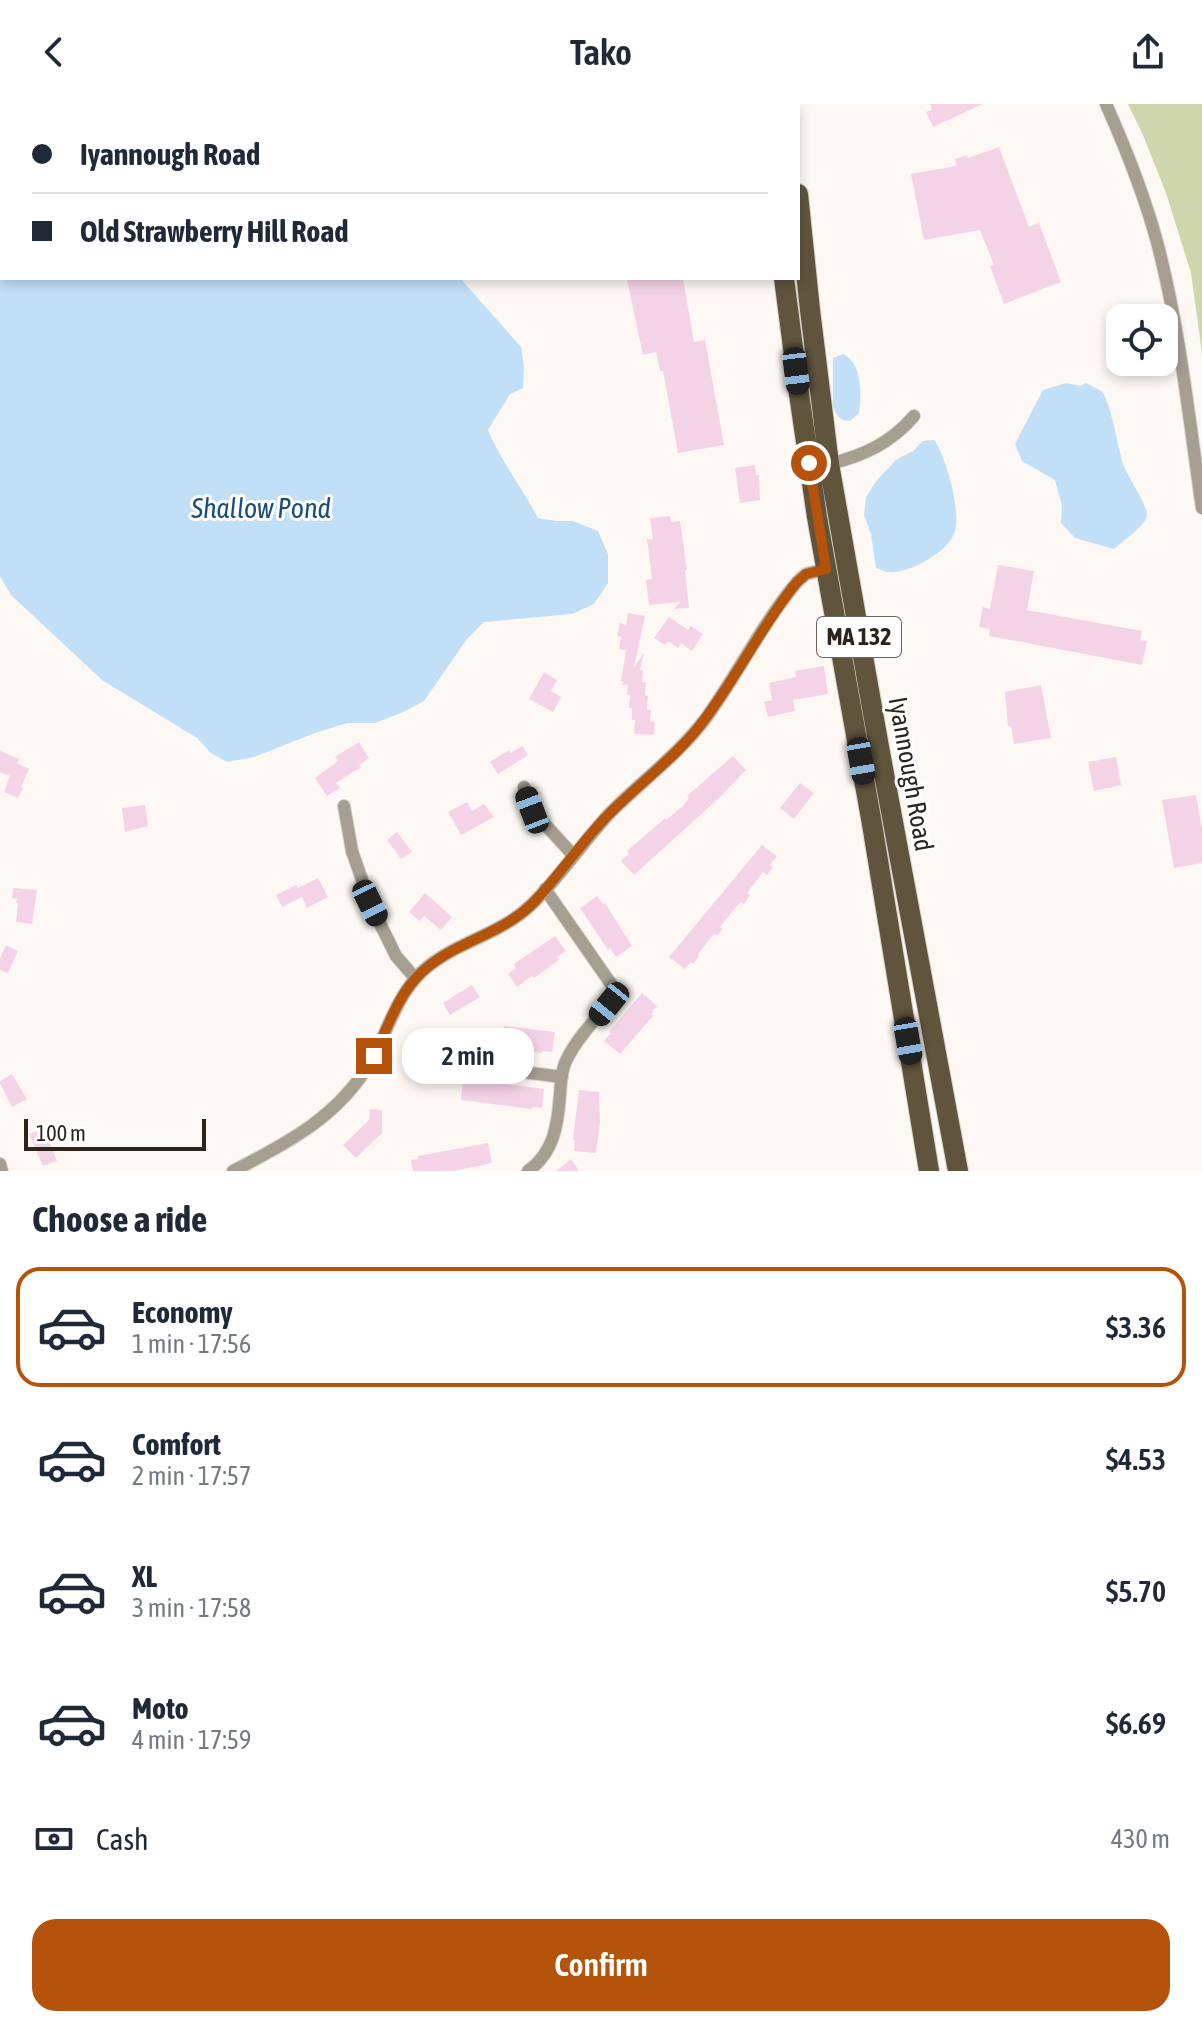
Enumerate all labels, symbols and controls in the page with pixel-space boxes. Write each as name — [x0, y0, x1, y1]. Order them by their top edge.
icon: back — [32, 30, 76, 74]
icon: share — [1126, 30, 1170, 74]
text: Tako — [570, 31, 632, 73]
text: Iyannough Road — [80, 137, 260, 171]
text: Old Strawberry Hill Road — [80, 214, 348, 248]
map controls — [1106, 304, 1178, 376]
button: locate — [1106, 304, 1178, 376]
car — [781, 346, 811, 396]
route start — [791, 445, 827, 481]
water label: Shallow Pond — [190, 492, 331, 524]
road number: MA 132 — [817, 617, 901, 657]
street label: Iyannough Road — [883, 695, 939, 853]
car — [845, 735, 877, 787]
car — [512, 783, 552, 837]
car — [349, 876, 391, 930]
car — [585, 978, 633, 1030]
car — [892, 1015, 924, 1067]
callout: 2 min — [402, 1028, 534, 1084]
route end — [356, 1038, 392, 1074]
text: 2 min — [441, 1041, 495, 1071]
scale bar — [24, 1115, 206, 1151]
text: 100 m — [36, 1120, 86, 1146]
text: Choose a ride — [32, 1198, 207, 1240]
icon: car — [36, 1291, 108, 1363]
text: Economy — [132, 1295, 233, 1329]
text: $3.36 — [1106, 1310, 1166, 1344]
text: 1 min · 17:56 — [132, 1329, 251, 1359]
icon: car — [36, 1423, 108, 1495]
text: Comfort — [132, 1427, 221, 1461]
text: $4.53 — [1106, 1442, 1166, 1476]
text: 2 min · 17:57 — [132, 1461, 251, 1491]
icon: car — [36, 1555, 108, 1627]
text: XL — [132, 1559, 157, 1593]
text: $5.70 — [1106, 1574, 1166, 1608]
text: 3 min · 17:58 — [132, 1593, 251, 1623]
icon: car — [36, 1687, 108, 1759]
text: Moto — [132, 1691, 189, 1725]
text: $6.69 — [1106, 1706, 1166, 1740]
text: 4 min · 17:59 — [132, 1725, 251, 1755]
icon: cash — [32, 1817, 76, 1861]
text: Cash — [96, 1822, 149, 1856]
text: 430 m — [1111, 1824, 1170, 1854]
button: Confirm — [32, 1919, 1170, 2011]

